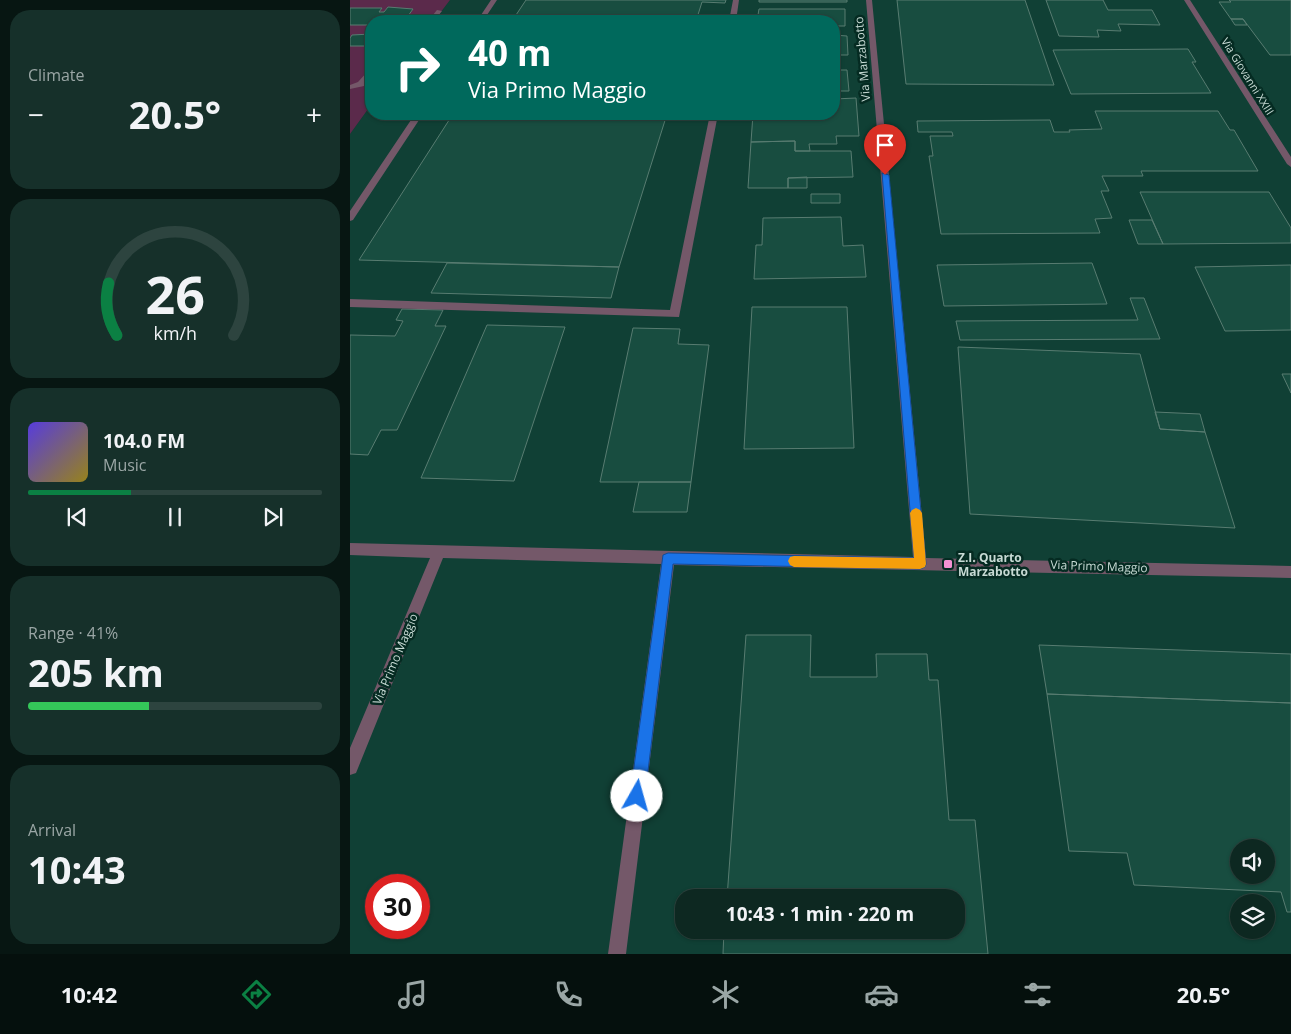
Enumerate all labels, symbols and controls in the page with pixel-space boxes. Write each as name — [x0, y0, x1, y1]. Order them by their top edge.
street label: Via Marzabotto — [850, 16, 874, 102]
text: 40 m — [468, 29, 551, 76]
icon: right — [385, 35, 450, 100]
street label: Via Giovanni XXIII — [1218, 35, 1278, 117]
text: Climate — [28, 64, 85, 86]
text: Via Primo Maggio — [468, 74, 646, 104]
text: 20.5° — [129, 88, 221, 140]
text: − — [28, 95, 44, 133]
text: + — [306, 95, 322, 133]
pin — [864, 124, 906, 175]
icon: arrive — [871, 131, 899, 159]
text: 26 — [145, 258, 205, 329]
text: km/h — [153, 321, 197, 345]
text: 104.0 FM — [103, 428, 185, 454]
text: Music — [103, 454, 147, 476]
icon: previous — [63, 503, 91, 531]
icon: pause — [161, 503, 189, 531]
icon: next — [259, 503, 287, 531]
place label: Z.I. Quarto Marzabotto — [958, 549, 1028, 580]
street label: Via Primo Maggio — [1050, 556, 1148, 576]
marker: Z.I. Quarto Marzabotto — [942, 558, 954, 570]
street label: Via Primo Maggio — [368, 611, 422, 707]
text: Range · 41% — [28, 622, 118, 644]
text: 205 km — [28, 646, 164, 698]
position arrow — [610, 769, 662, 821]
text: Arrival — [28, 819, 76, 841]
map controls — [1230, 839, 1275, 939]
button: sound — [1230, 839, 1275, 884]
text: 10:43 — [28, 843, 126, 895]
speed limit sign: 30 — [365, 874, 430, 939]
button: layers — [1230, 894, 1275, 939]
text: 10:43 · 1 min · 220 m — [726, 901, 914, 927]
icon: directions — [239, 977, 274, 1012]
icon: music — [395, 977, 430, 1012]
icon: phone — [551, 977, 586, 1012]
icon: climate — [708, 977, 743, 1012]
icon: car — [864, 977, 899, 1012]
icon: filters — [1020, 977, 1055, 1012]
text: 10:42 — [61, 979, 117, 1009]
text: 20.5° — [1177, 979, 1230, 1009]

